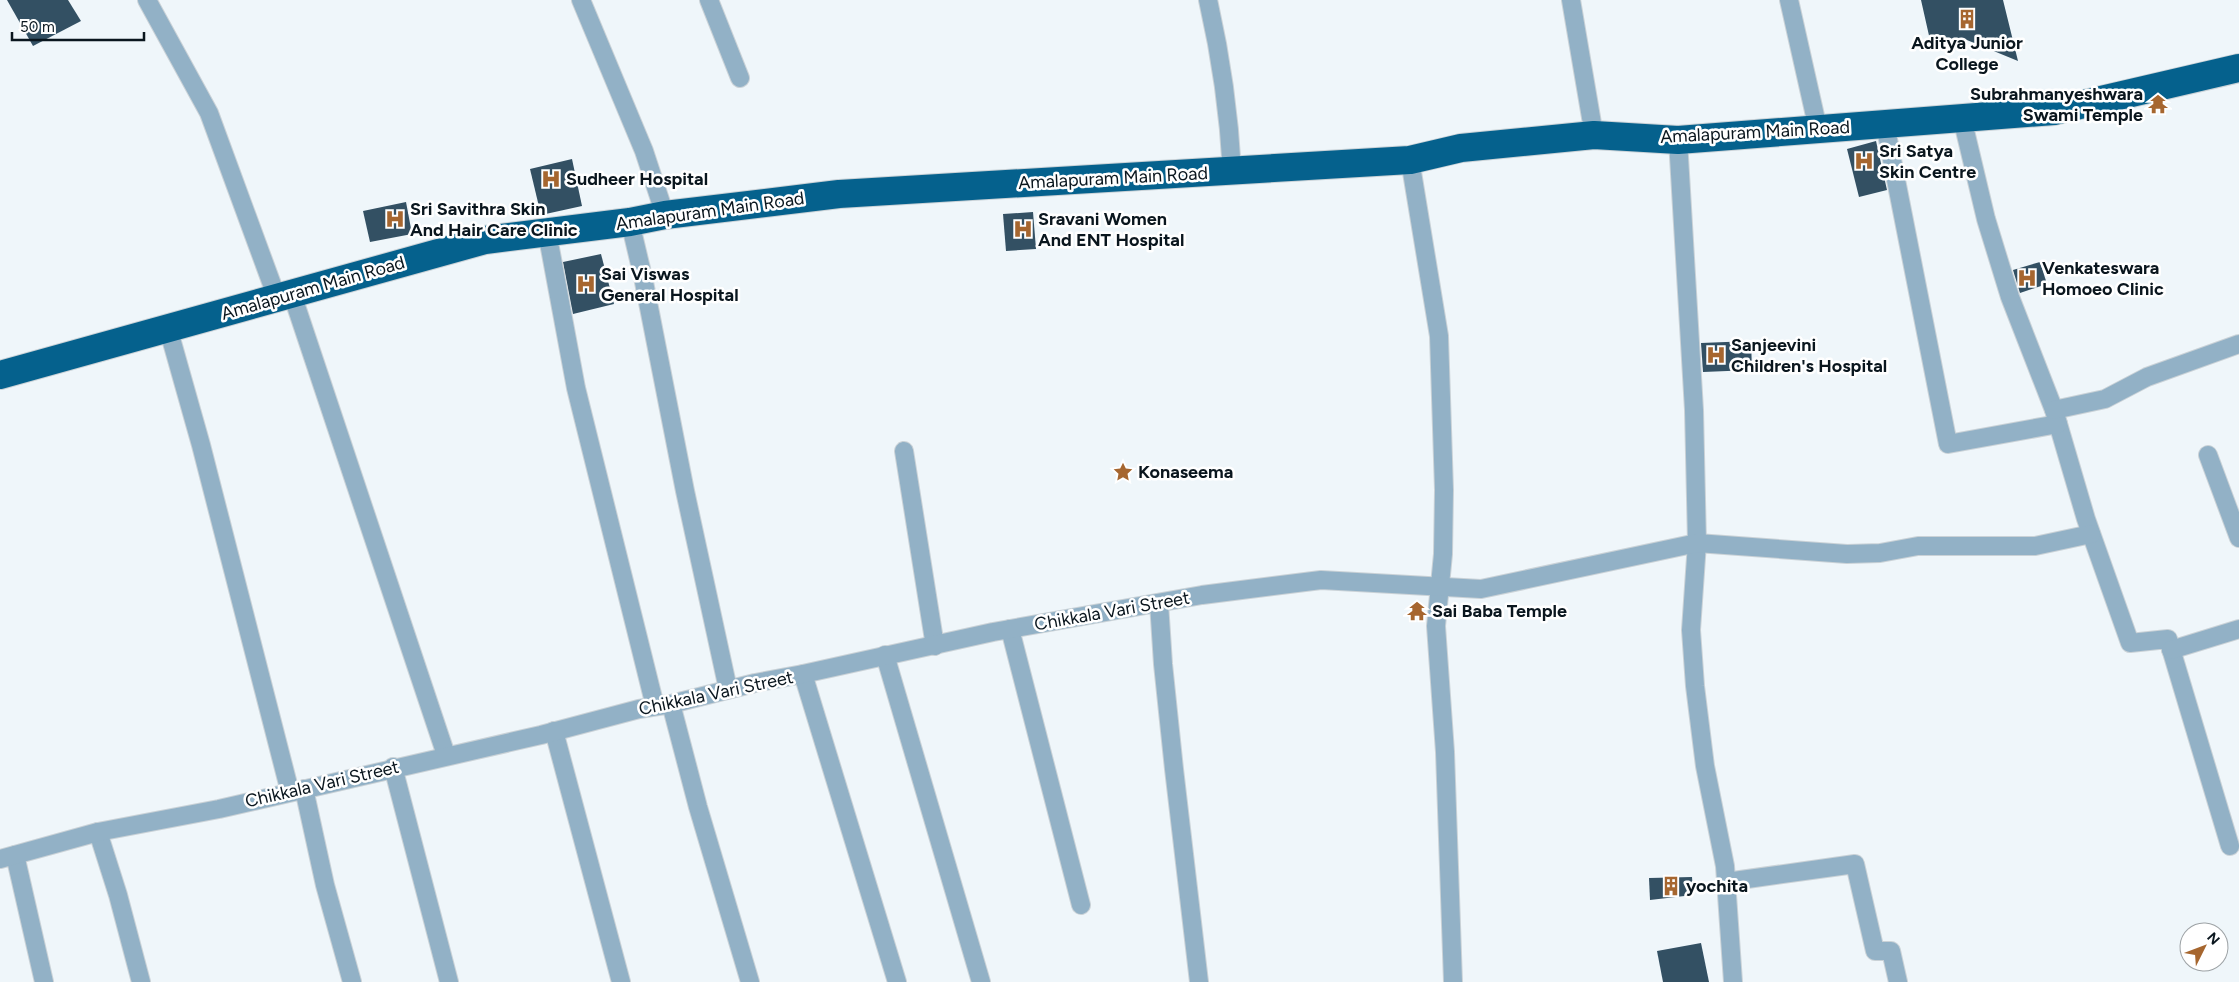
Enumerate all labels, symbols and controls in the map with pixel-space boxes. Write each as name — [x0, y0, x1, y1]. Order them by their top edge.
building icon: Aditya Junior College — [1956, 8, 1978, 30]
scale bar — [12, 10, 145, 42]
text: 50 m — [20, 18, 55, 36]
place label: Aditya Junior College — [1911, 32, 2023, 75]
place label: Subrahmanyeshwara Swami Temple — [1970, 83, 2143, 126]
temple icon: Subrahmanyeshwara Swami Temple — [2147, 93, 2169, 115]
street label: Amalapuram Main Road — [1660, 116, 1850, 148]
place label: Sri Satya Skin Centre — [1879, 140, 1976, 183]
hospital icon: Sri Satya Skin Centre — [1853, 150, 1875, 172]
street label: Amalapuram Main Road — [1018, 162, 1208, 194]
hospital icon: Sudheer Hospital — [540, 168, 562, 190]
place label: Sudheer Hospital — [566, 168, 708, 190]
street label: Amalapuram Main Road — [614, 187, 806, 235]
place label: Sri Savithra Skin And Hair Care Clinic — [410, 198, 578, 241]
hospital icon: Sri Savithra Skin And Hair Care Clinic — [384, 208, 406, 230]
place label: Sravani Women And ENT Hospital — [1038, 208, 1184, 251]
hospital icon: Sravani Women And ENT Hospital — [1012, 218, 1034, 240]
street label: Amalapuram Main Road — [219, 251, 407, 325]
place label: Venkateswara Homoeo Clinic — [2042, 257, 2164, 300]
place label: Sai Viswas General Hospital — [601, 263, 739, 306]
hospital icon: Venkateswara Homoeo Clinic — [2016, 267, 2038, 289]
hospital icon: Sai Viswas General Hospital — [575, 273, 597, 295]
place label: Sanjeevini Children's Hospital — [1731, 334, 1887, 377]
hospital icon: Sanjeevini Children's Hospital — [1705, 344, 1727, 366]
place icon: Konaseema — [1112, 461, 1134, 483]
place label: Konaseema — [1138, 461, 1233, 483]
street label: Chikkala Vari Street — [1033, 586, 1192, 635]
temple icon: Sai Baba Temple — [1406, 600, 1428, 622]
place label: Sai Baba Temple — [1432, 600, 1567, 622]
street label: Chikkala Vari Street — [637, 666, 795, 720]
street label: Chikkala Vari Street — [243, 756, 401, 812]
building icon: yochita — [1660, 875, 1682, 897]
place label: yochita — [1686, 875, 1748, 897]
north arrow — [2179, 922, 2229, 972]
text: N — [2203, 929, 2223, 948]

